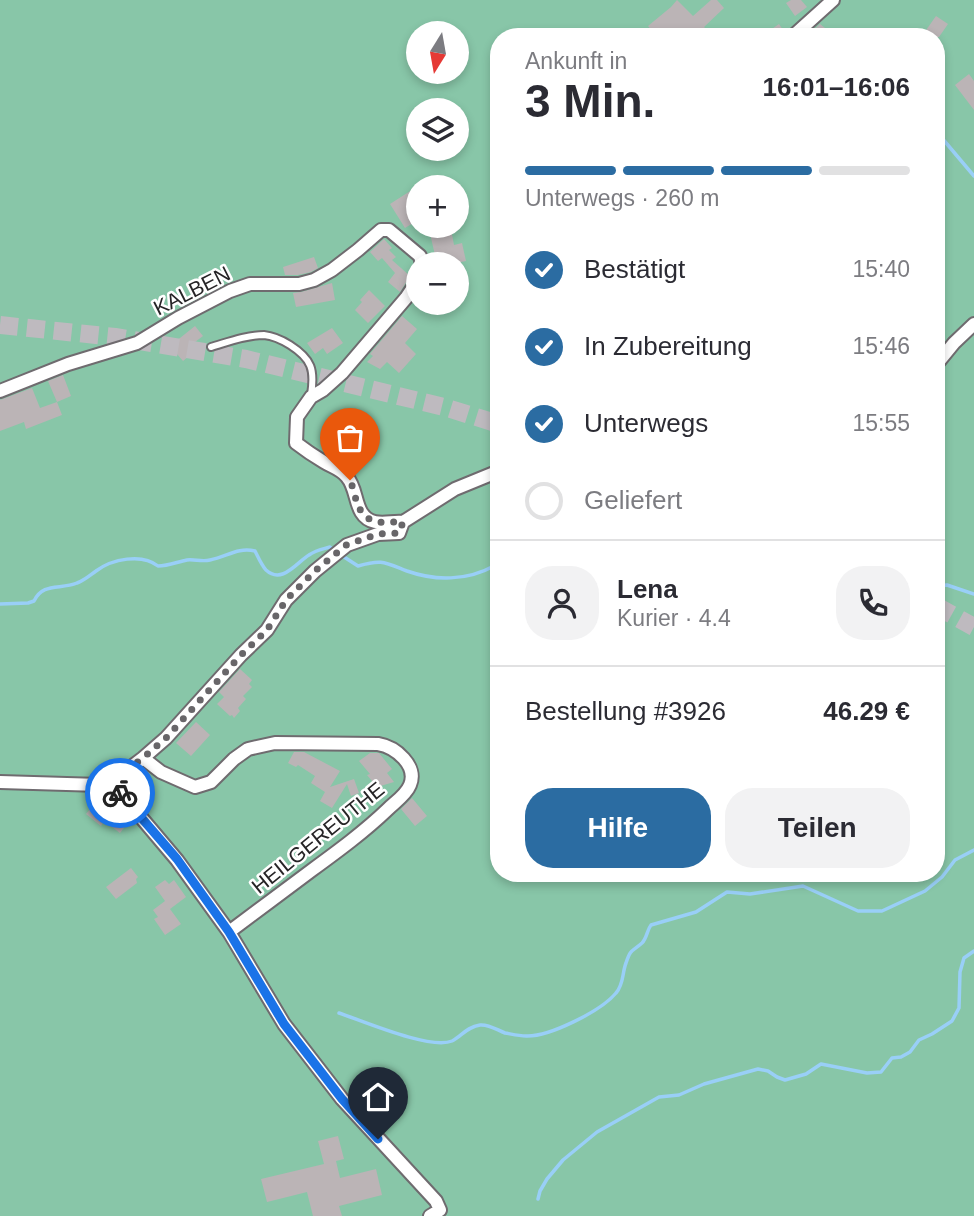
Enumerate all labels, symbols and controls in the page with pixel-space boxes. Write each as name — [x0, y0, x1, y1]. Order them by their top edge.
north arrow — [406, 21, 469, 84]
map controls — [406, 21, 469, 315]
text: Ankunft in — [525, 48, 627, 74]
text: 16:01–16:06 — [763, 72, 910, 102]
text: 3 Min. — [525, 75, 655, 127]
button: layers — [406, 98, 469, 161]
button: + — [406, 175, 469, 238]
text: Unterwegs · 260 m — [525, 185, 719, 211]
icon: check — [525, 251, 563, 289]
button: − — [406, 252, 469, 315]
text: Bestätigt — [584, 254, 685, 284]
text: 15:40 — [852, 256, 910, 282]
street label: KALBEN — [150, 261, 234, 320]
icon: check — [525, 328, 563, 366]
text: In Zubereitung — [584, 331, 752, 361]
text: 15:46 — [852, 333, 910, 359]
icon: check — [525, 405, 563, 443]
pin — [320, 408, 380, 480]
text: Unterwegs — [584, 408, 708, 438]
text: 15:55 — [852, 410, 910, 436]
icon: bag — [331, 419, 369, 457]
text: Geliefert — [584, 485, 682, 515]
button: person — [525, 566, 599, 640]
button: phone — [836, 566, 910, 640]
text: Lena — [617, 574, 678, 604]
text: Kurier · 4.4 — [617, 605, 731, 631]
text: Bestellung #3926 — [525, 696, 726, 726]
text: 46.29 € — [823, 696, 910, 726]
courier — [85, 758, 155, 828]
icon: bike — [101, 774, 139, 812]
street label: HEILGEREUTHE — [247, 777, 388, 898]
button: Hilfe — [525, 788, 711, 868]
button: Teilen — [725, 788, 910, 868]
pin — [348, 1067, 408, 1139]
icon: home — [359, 1078, 397, 1116]

